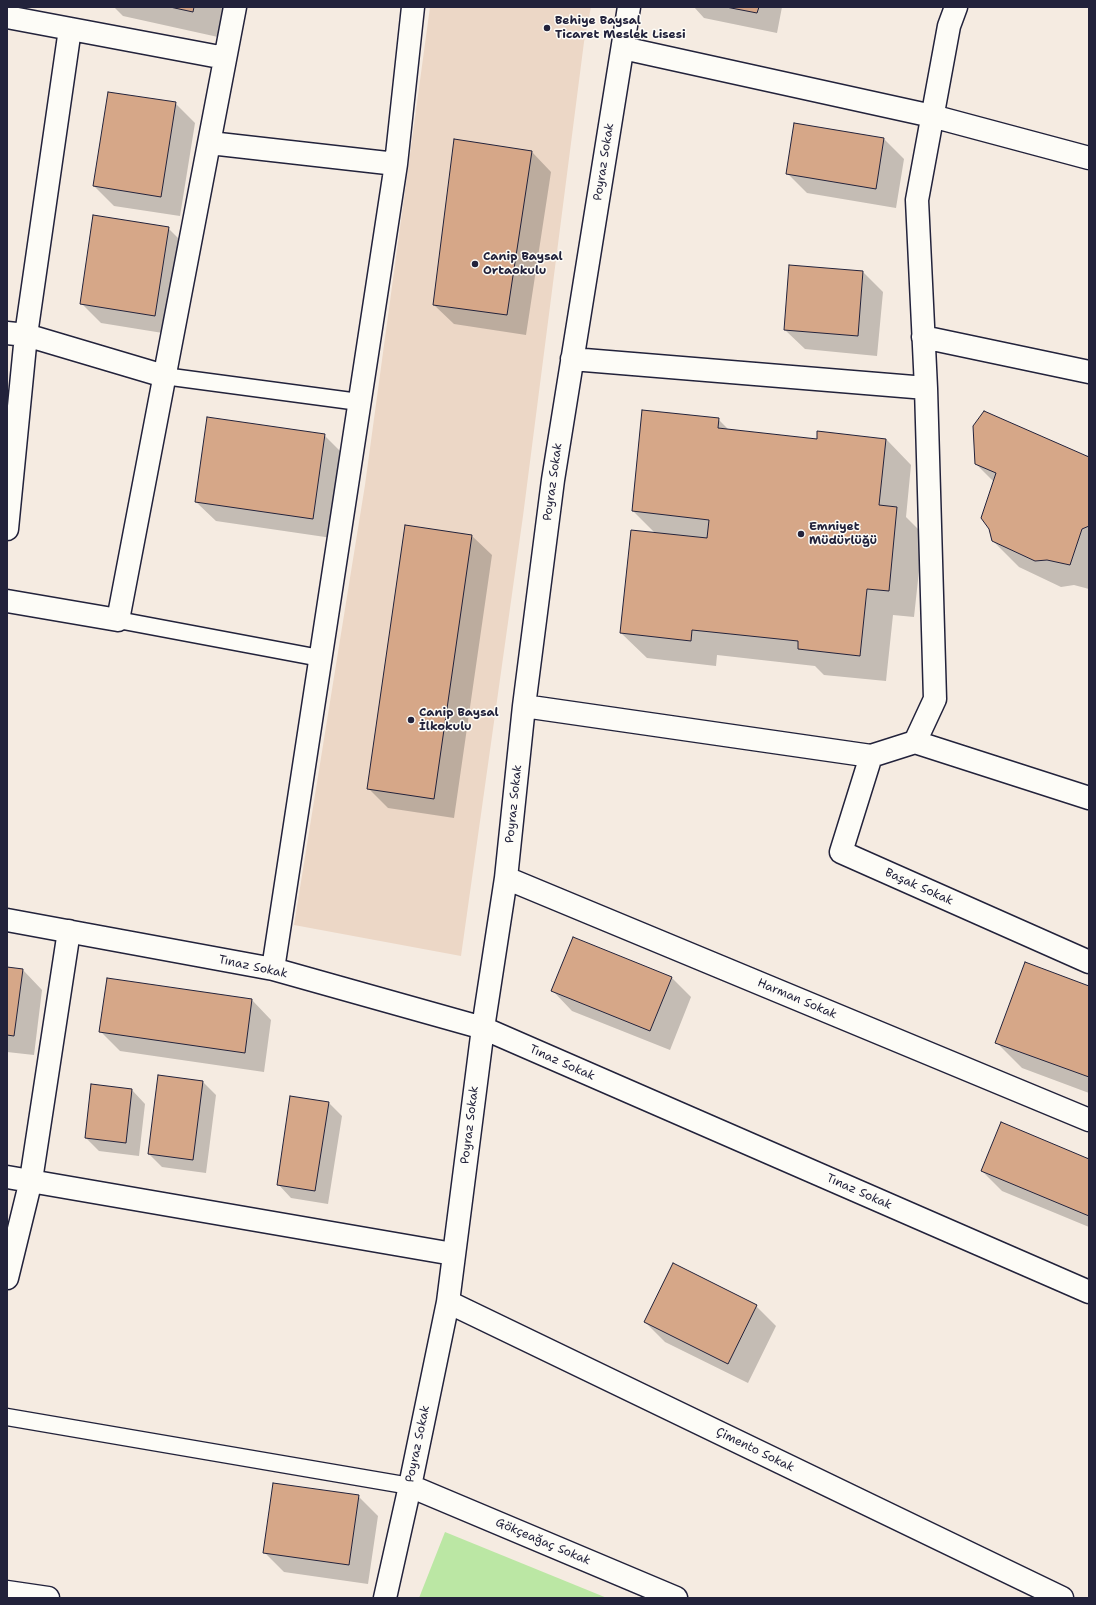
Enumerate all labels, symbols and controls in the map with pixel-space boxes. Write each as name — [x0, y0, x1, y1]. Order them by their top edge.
place label: Behiye Baysal Ticaret Meslek Lisesi — [555, 14, 686, 42]
marker: Behiye Baysal Ticaret Meslek Lisesi — [542, 23, 552, 33]
street label: Poyraz Sokak — [591, 122, 617, 202]
place label: Canip Baysal Ortaokulu — [483, 250, 563, 278]
marker: Canip Baysal Ortaokulu — [470, 259, 480, 269]
street label: Poyraz Sokak — [540, 442, 566, 522]
place label: Emniyet Müdürlüğü — [809, 520, 877, 548]
marker: Emniyet Müdürlüğü — [796, 529, 806, 539]
place label: Canip Baysal İlkokulu — [419, 706, 499, 734]
marker: Canip Baysal İlkokulu — [406, 715, 416, 725]
street label: Poyraz Sokak — [503, 764, 525, 844]
street label: Başak Sokak — [883, 866, 955, 908]
street label: Tınaz Sokak — [217, 953, 289, 981]
street label: Harman Sokak — [755, 976, 839, 1022]
street label: Tınaz Sokak — [527, 1042, 597, 1084]
street label: Poyraz Sokak — [458, 1085, 482, 1165]
street label: Tınaz Sokak — [824, 1171, 894, 1213]
street label: Poyraz Sokak — [403, 1404, 433, 1484]
street label: Çimento Sokak — [713, 1425, 797, 1475]
street label: Gökçeağaç Sokak — [493, 1515, 593, 1569]

